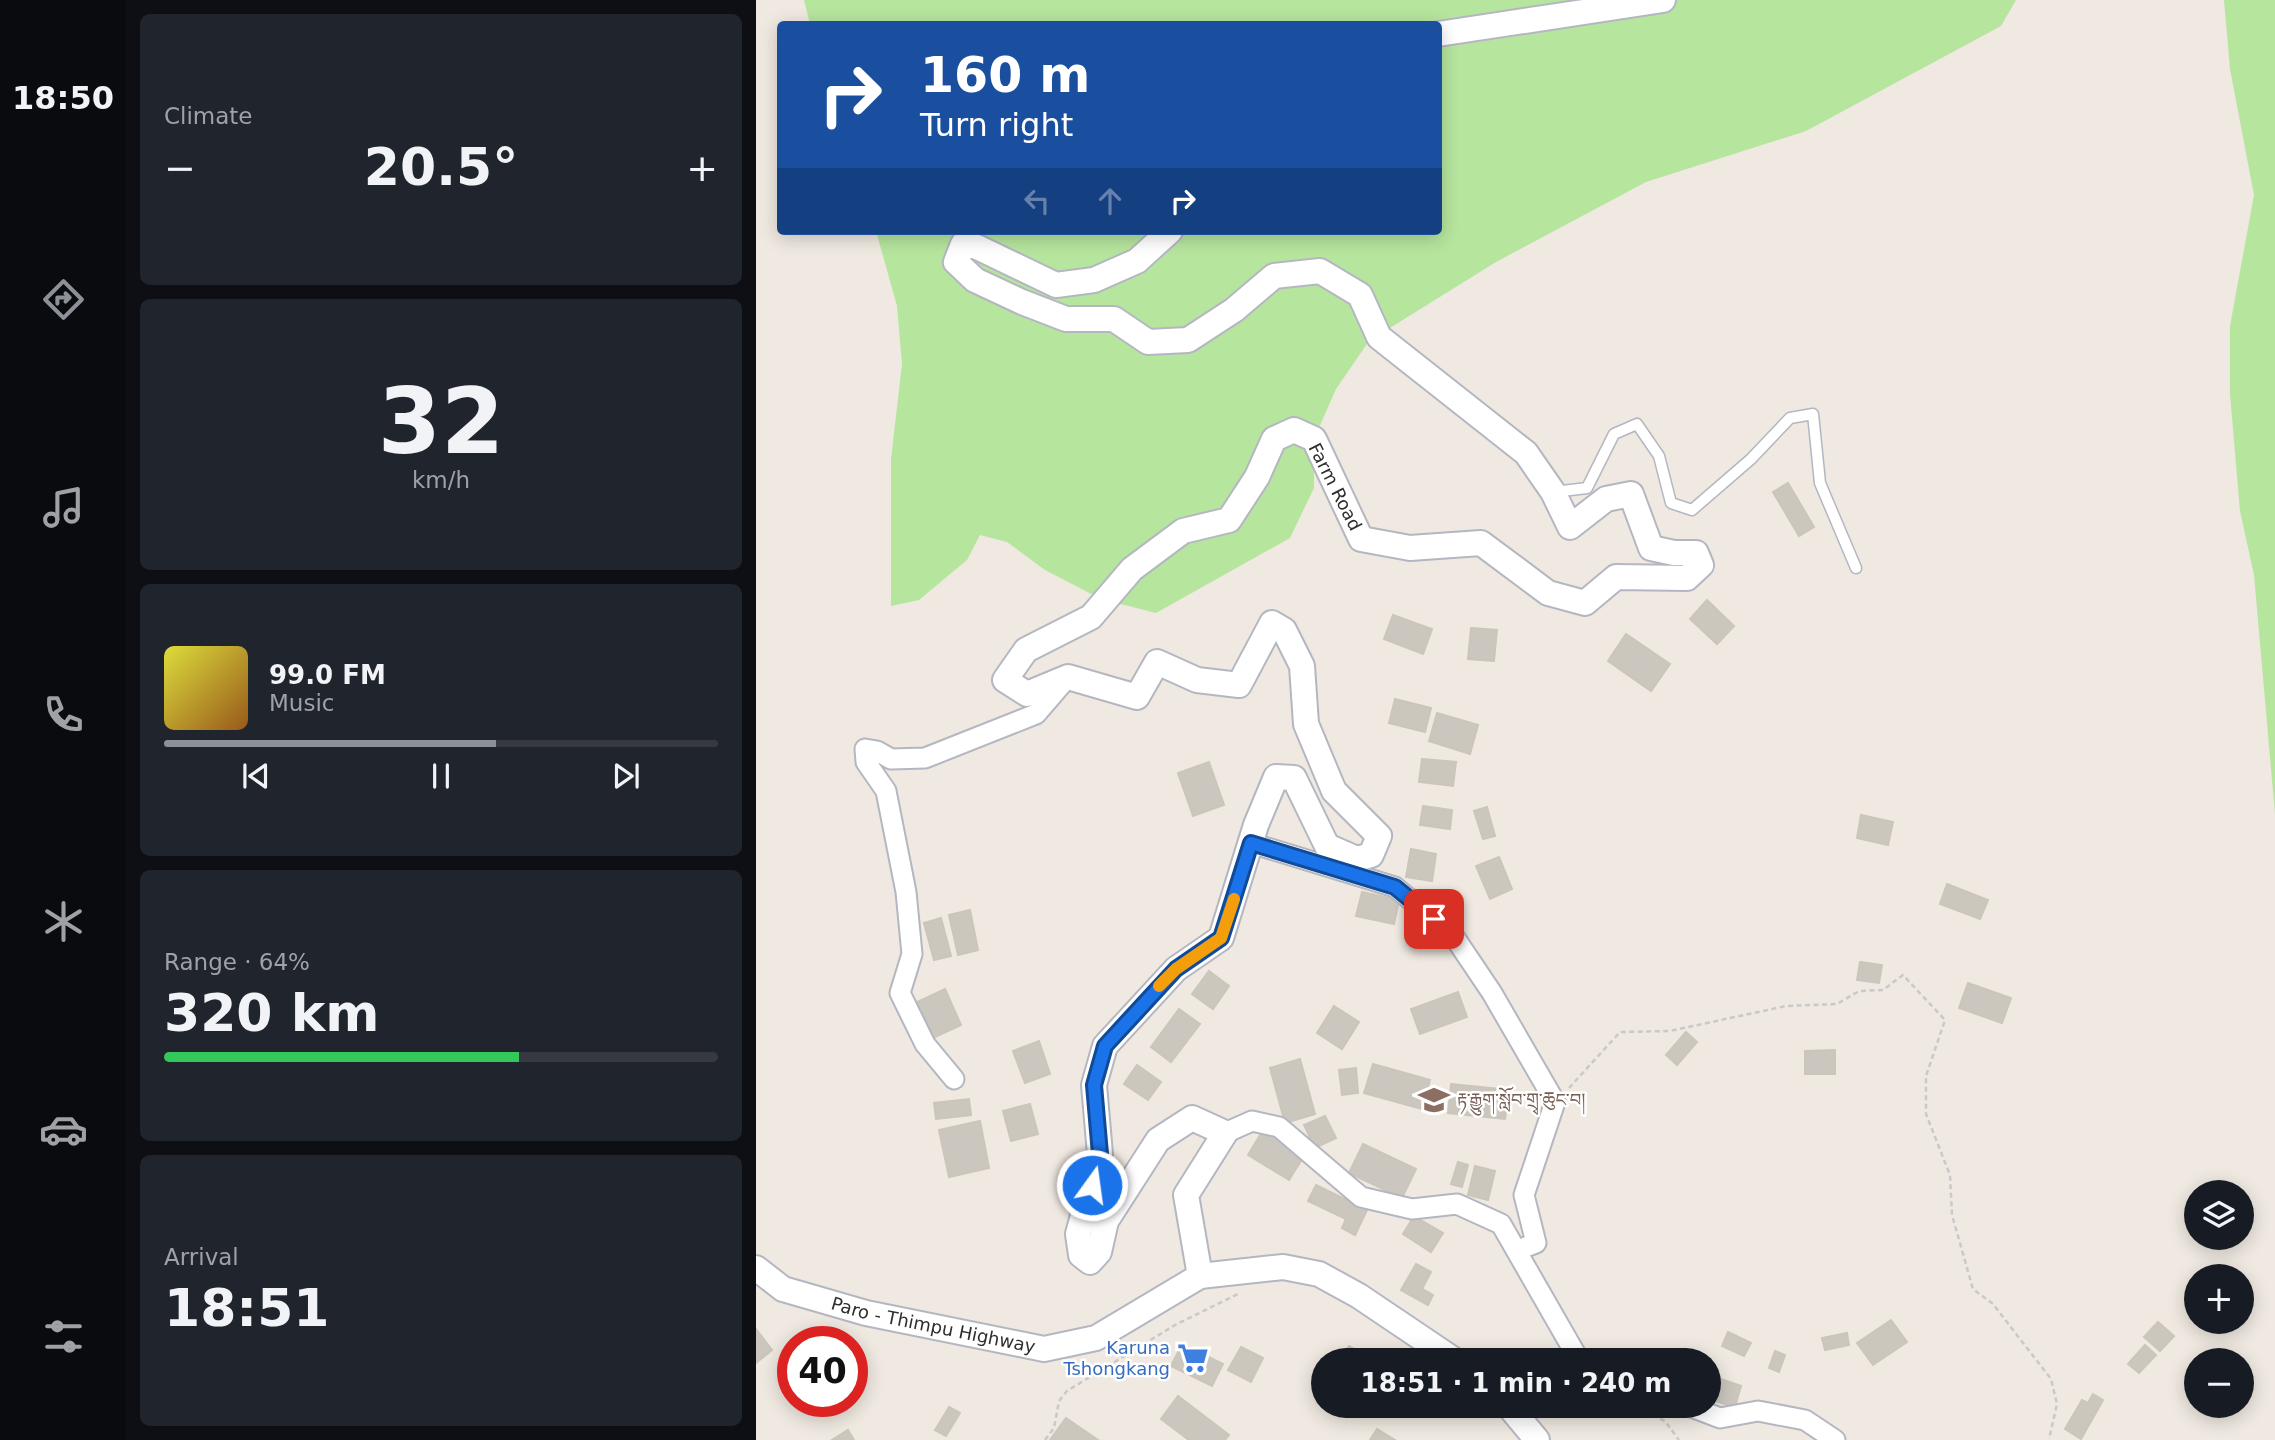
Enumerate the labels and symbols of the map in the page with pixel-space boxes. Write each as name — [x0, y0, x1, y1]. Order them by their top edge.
street label: Farm Road — [1304, 440, 1366, 534]
pin — [1404, 889, 1464, 949]
school or university icon: རྟ་རྒྱུག་སློབ་གྲྭ་ཆུང་བ། — [1417, 1083, 1451, 1117]
place label: རྟ་རྒྱུག་སློབ་གྲྭ་ཆུང་བ། — [1457, 1086, 1585, 1116]
position arrow — [1055, 1148, 1129, 1222]
street label: Paro - Thimpu Highway — [829, 1292, 1038, 1357]
speed limit sign: 40 — [777, 1326, 868, 1417]
place label: Karuna Tshongkang — [1062, 1337, 1170, 1379]
supermarket icon: Karuna Tshongkang — [1176, 1341, 1210, 1375]

